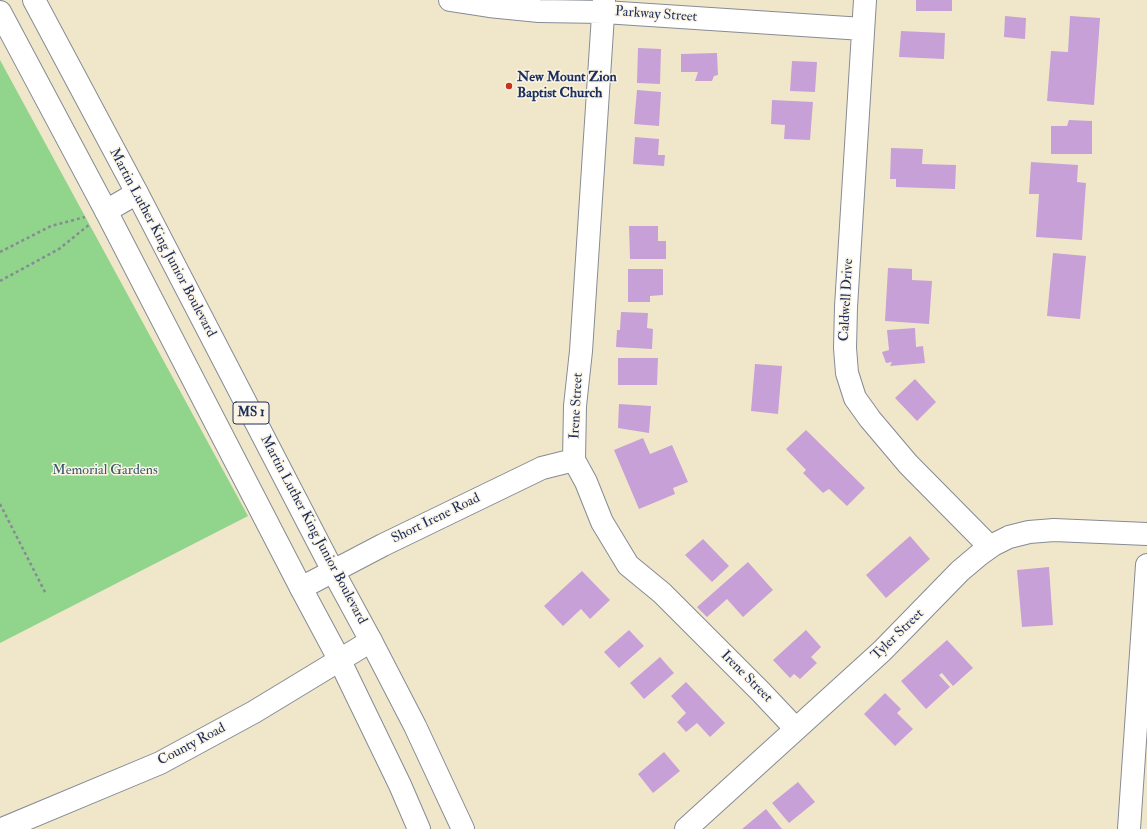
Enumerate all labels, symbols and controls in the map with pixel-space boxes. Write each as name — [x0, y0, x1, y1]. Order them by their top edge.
street label: Parkway Street — [614, 4, 698, 26]
place label: New Mount Zion Baptist Church — [517, 70, 617, 102]
marker: New Mount Zion Baptist Church — [504, 81, 514, 91]
street label: Martin Luther King Junior Boulevard — [105, 146, 219, 340]
street label: Caldwell Drive — [836, 258, 858, 342]
street label: Irene Street — [567, 372, 587, 440]
road number: MS 1 — [233, 402, 269, 424]
street label: Martin Luther King Junior Boulevard — [256, 433, 370, 627]
park label: Memorial Gardens — [52, 463, 158, 479]
street label: Short Irene Road — [389, 490, 483, 548]
street label: Tyler Street — [868, 606, 928, 664]
street label: Irene Street — [717, 648, 775, 706]
street label: County Road — [155, 720, 229, 770]

